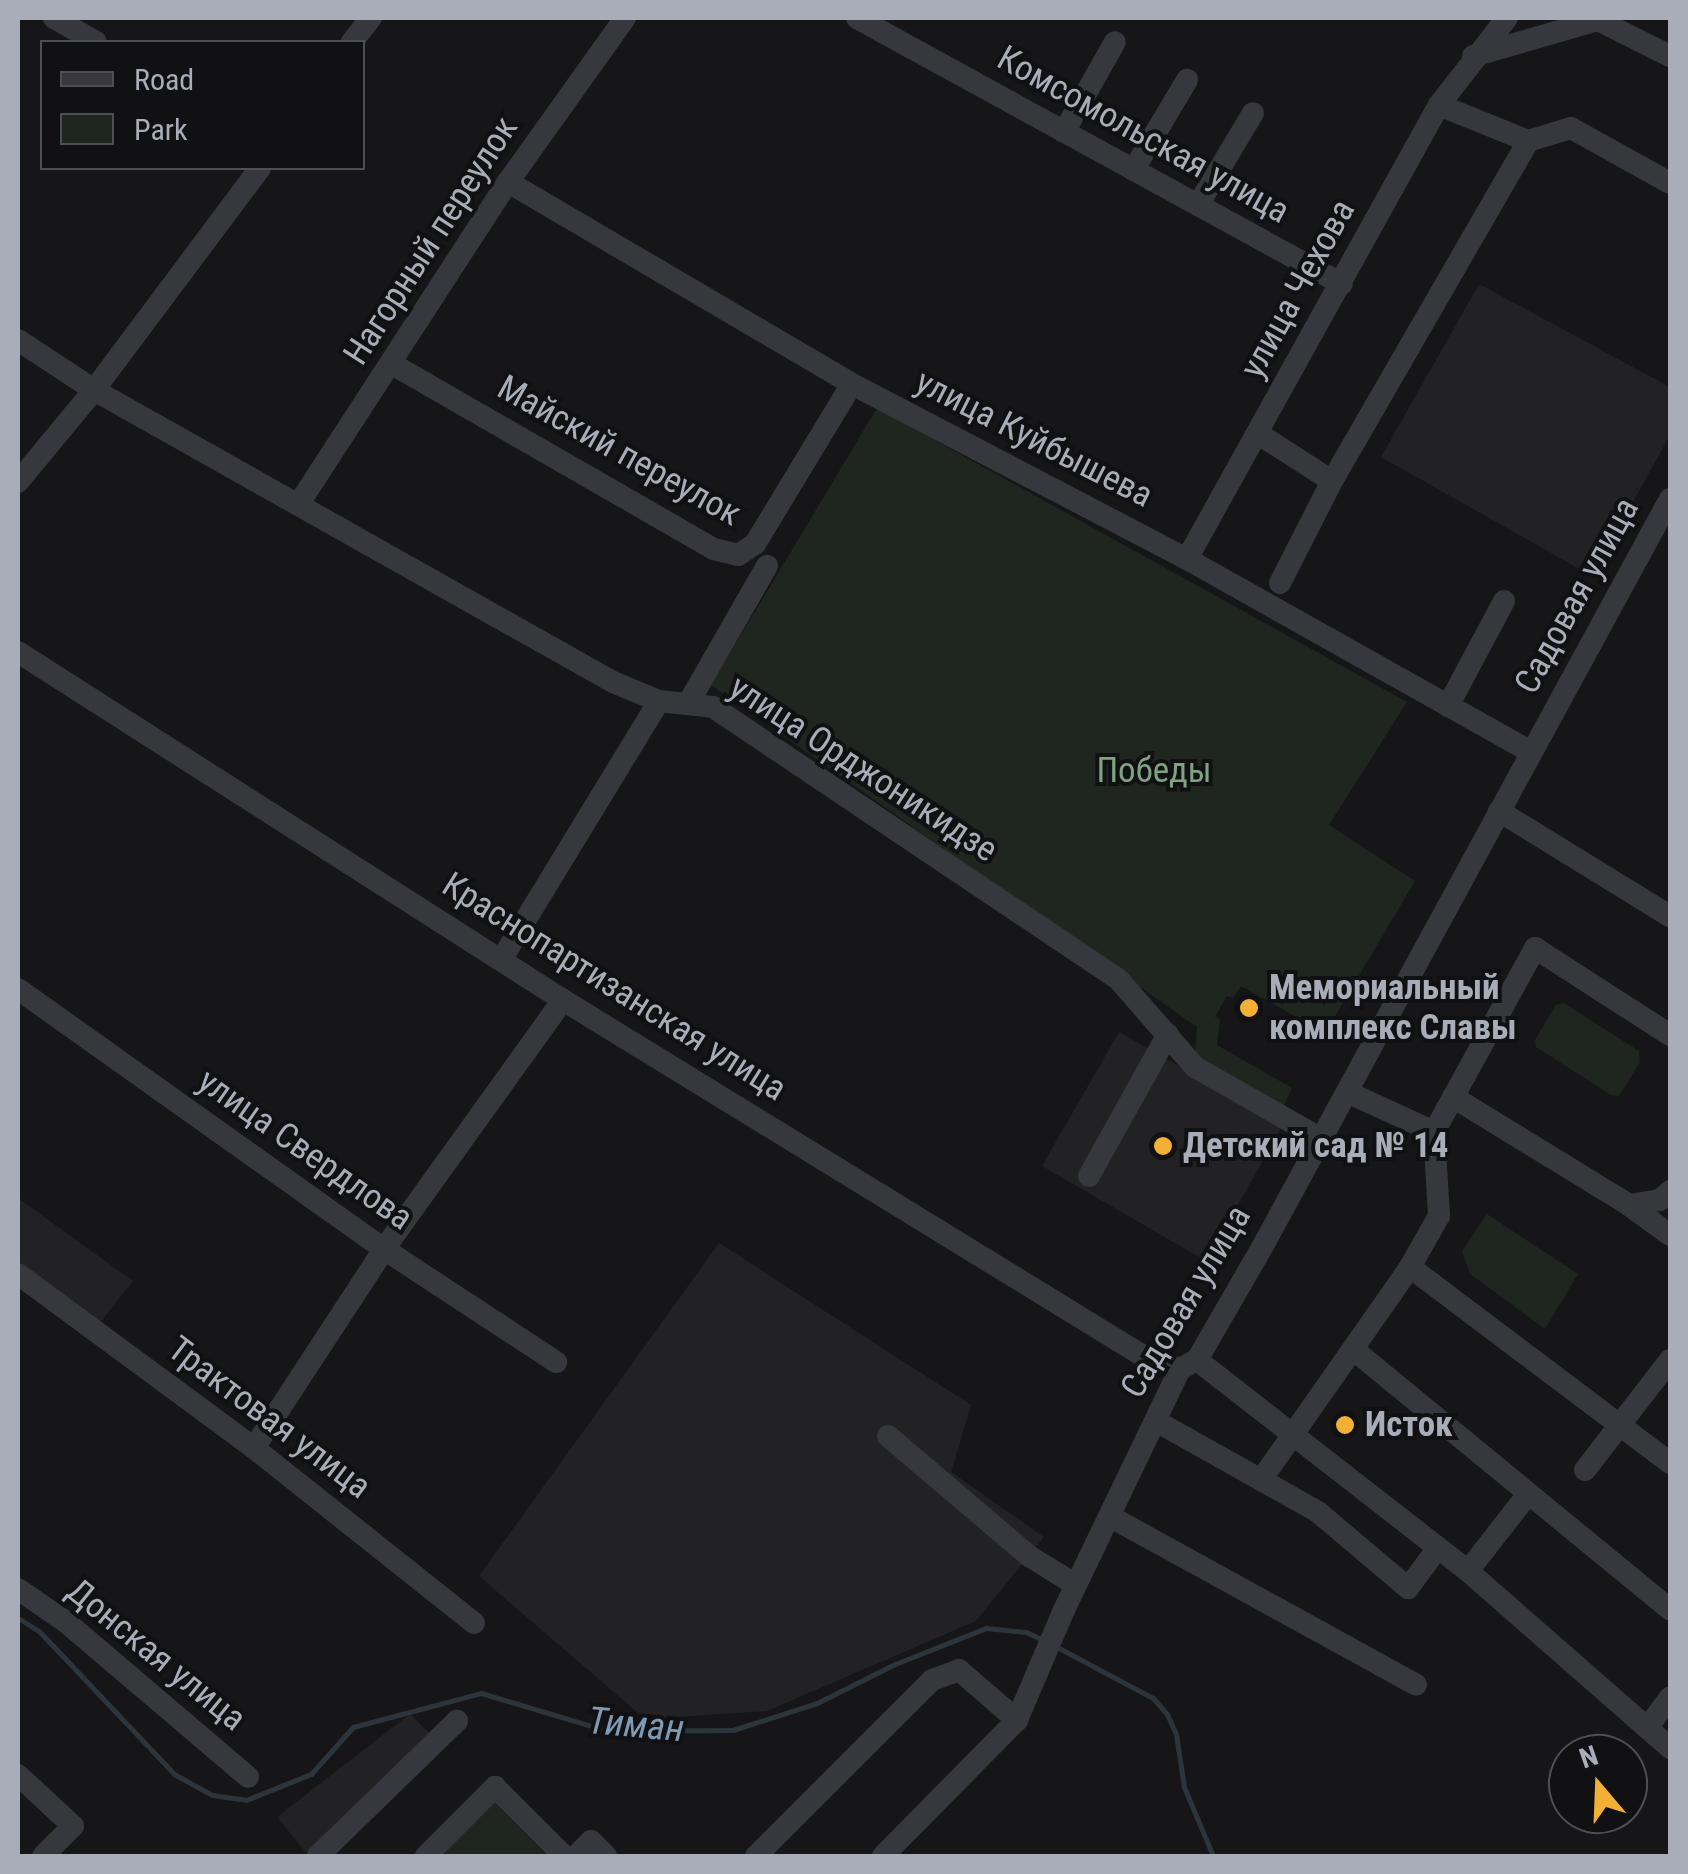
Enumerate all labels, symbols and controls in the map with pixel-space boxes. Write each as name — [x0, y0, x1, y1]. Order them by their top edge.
street label: Комсомольская улица — [990, 37, 1296, 233]
legend — [40, 40, 365, 170]
text: Road — [134, 62, 194, 97]
street label: Нагорный переулок — [335, 109, 527, 373]
text: Park — [134, 112, 188, 147]
street label: улица Чехова — [1232, 193, 1364, 385]
street label: улица Куйбышева — [909, 361, 1159, 517]
street label: Майский переулок — [490, 367, 748, 535]
street label: Садовая улица — [1506, 491, 1648, 701]
street label: улица Орджоникидзе — [721, 667, 1005, 871]
park label: Победы — [1096, 750, 1212, 792]
street label: Краснопартизанская улица — [434, 864, 794, 1110]
place label: Мемориальный комплекс Славы — [1269, 967, 1517, 1049]
marker: Мемориальный комплекс Славы — [1238, 997, 1260, 1019]
street label: улица Свердлова — [190, 1060, 420, 1240]
place label: Детский сад № 14 — [1183, 1125, 1448, 1167]
marker: Детский сад № 14 — [1152, 1135, 1174, 1157]
street label: Садовая улица — [1112, 1198, 1260, 1406]
street label: Трактовая улица — [159, 1328, 379, 1508]
place label: Исток — [1365, 1404, 1453, 1446]
marker: Исток — [1334, 1414, 1356, 1436]
street label: Донская улица — [58, 1570, 254, 1740]
water label: Тиман — [586, 1698, 686, 1752]
north arrow — [1548, 1734, 1648, 1834]
text: N — [1575, 1739, 1602, 1775]

